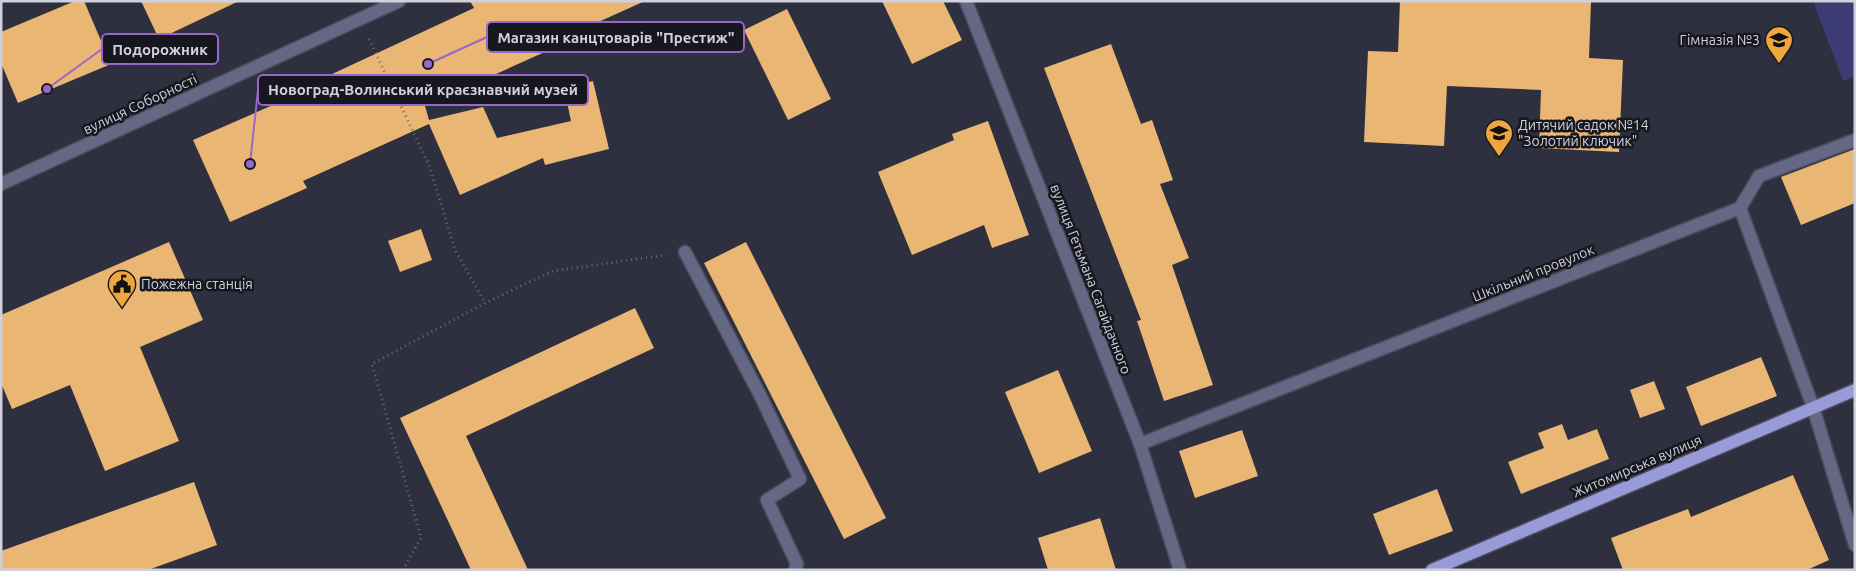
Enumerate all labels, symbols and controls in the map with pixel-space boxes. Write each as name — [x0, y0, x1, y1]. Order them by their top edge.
callout: Магазин канцтоварів "Престиж" — [487, 22, 744, 52]
school or university icon: Гімназія №3 — [1764, 25, 1794, 64]
text: Магазин канцтоварів "Престиж" — [497, 29, 735, 46]
place label: Гімназія №3 — [1679, 32, 1760, 48]
callout: Подорожник — [102, 34, 218, 64]
text: Подорожник — [112, 41, 208, 58]
street label: вулиця Соборності — [81, 71, 199, 137]
callout: Новоград-Волинський краєзнавчий музей — [258, 75, 588, 105]
text: Новоград-Волинський краєзнавчий музей — [268, 81, 578, 98]
place label: Дитячий садок №14 "Золотий ключик" — [1518, 117, 1649, 149]
school or university icon: Дитячий садок №14 "Золотий ключик" — [1484, 118, 1514, 157]
street label: вулиця Гетьмана Сагайдачного — [1047, 182, 1135, 376]
street label: Шкільний провулок — [1470, 241, 1596, 305]
public building icon: Пожежна станція — [107, 269, 137, 308]
place label: Пожежна станція — [141, 276, 253, 292]
street label: Житомирська вулиця — [1570, 431, 1704, 501]

